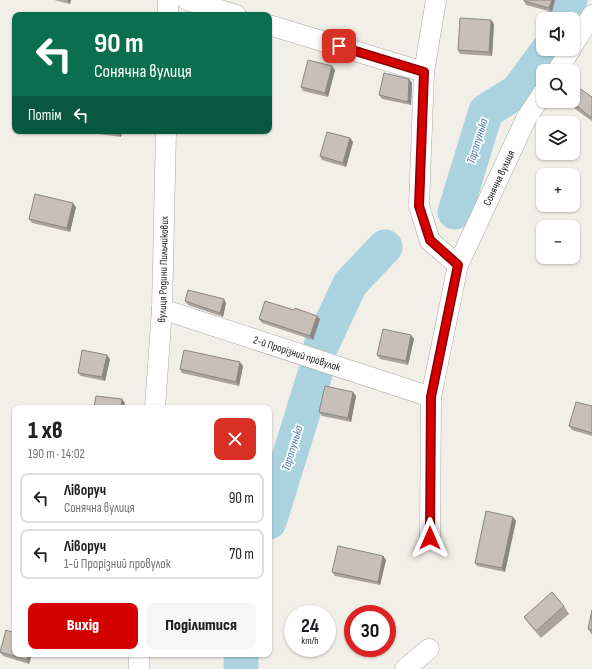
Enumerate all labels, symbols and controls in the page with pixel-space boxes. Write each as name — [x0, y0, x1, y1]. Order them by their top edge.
map controls — [536, 12, 580, 264]
button: sound — [536, 12, 580, 56]
text: 90 m — [94, 27, 144, 60]
icon: left — [28, 28, 80, 80]
pin — [322, 29, 356, 63]
icon: arrive — [328, 35, 350, 57]
text: Сонячна вулиця — [94, 61, 192, 82]
button: search — [536, 64, 580, 108]
icon: left — [70, 104, 92, 126]
text: Потім — [28, 106, 62, 125]
water label: Тарапунька — [463, 116, 492, 166]
button: layers — [536, 116, 580, 160]
street label: Сонячна вулиця — [481, 148, 518, 208]
button: + — [536, 168, 580, 212]
street label: вулиця Родини Пильчикових — [155, 216, 171, 323]
button: − — [536, 220, 580, 264]
street label: 2-й Прорізний провулок — [251, 333, 343, 374]
text: 1 хв — [28, 416, 63, 445]
button: close — [214, 418, 256, 460]
water label: Тарапунька — [278, 423, 307, 473]
text: 190 m · 14:02 — [28, 446, 85, 462]
text: Ліворуч — [64, 481, 106, 500]
icon: left — [30, 487, 52, 509]
text: 90 m — [229, 489, 254, 508]
text: Сонячна вулиця — [64, 500, 135, 516]
position arrow — [409, 517, 451, 559]
text: Ліворуч — [64, 537, 106, 556]
icon: left — [30, 543, 52, 565]
text: 70 m — [229, 545, 254, 564]
text: 1-й Прорізний провулок — [64, 556, 171, 572]
button: Вихід — [28, 603, 138, 649]
button: Поділитися — [146, 603, 256, 649]
speed limit sign: 30 — [344, 605, 396, 657]
text: 24 — [301, 614, 319, 638]
text: km/h — [301, 635, 319, 647]

